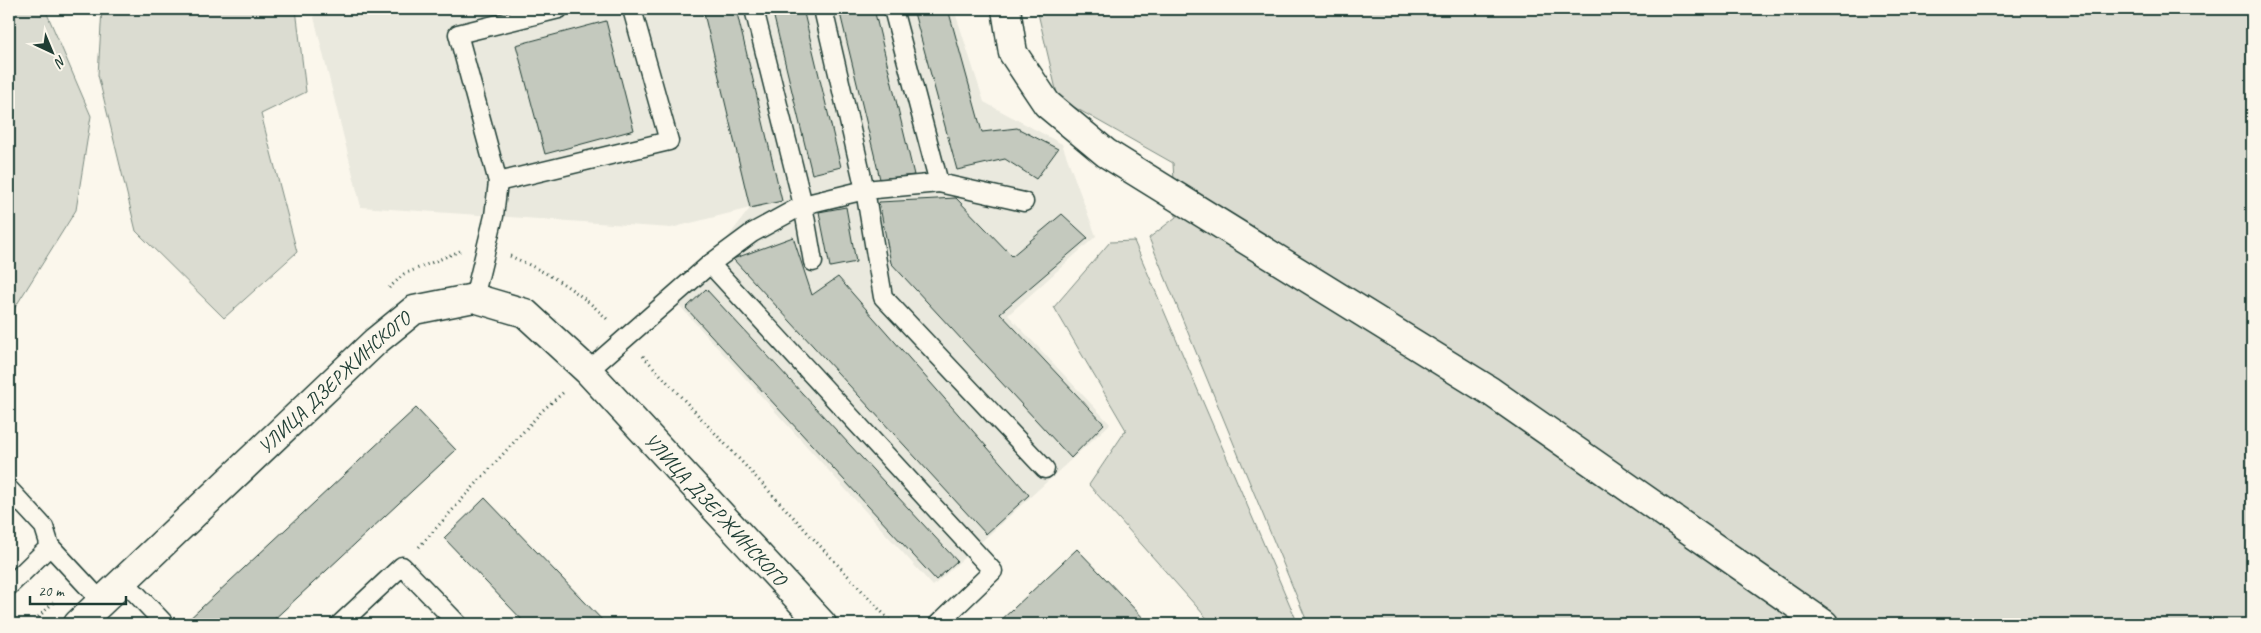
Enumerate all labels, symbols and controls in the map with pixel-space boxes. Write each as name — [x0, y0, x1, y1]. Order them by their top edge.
north arrow — [28, 28, 78, 78]
text: N — [50, 52, 70, 72]
street label: УЛИЦА ДЗЕРЖИНСКОГО — [253, 304, 417, 459]
street label: УЛИЦА ДЗЕРЖИНСКОГО — [639, 428, 794, 592]
scale bar — [30, 573, 126, 605]
text: 20 m — [38, 582, 65, 601]

